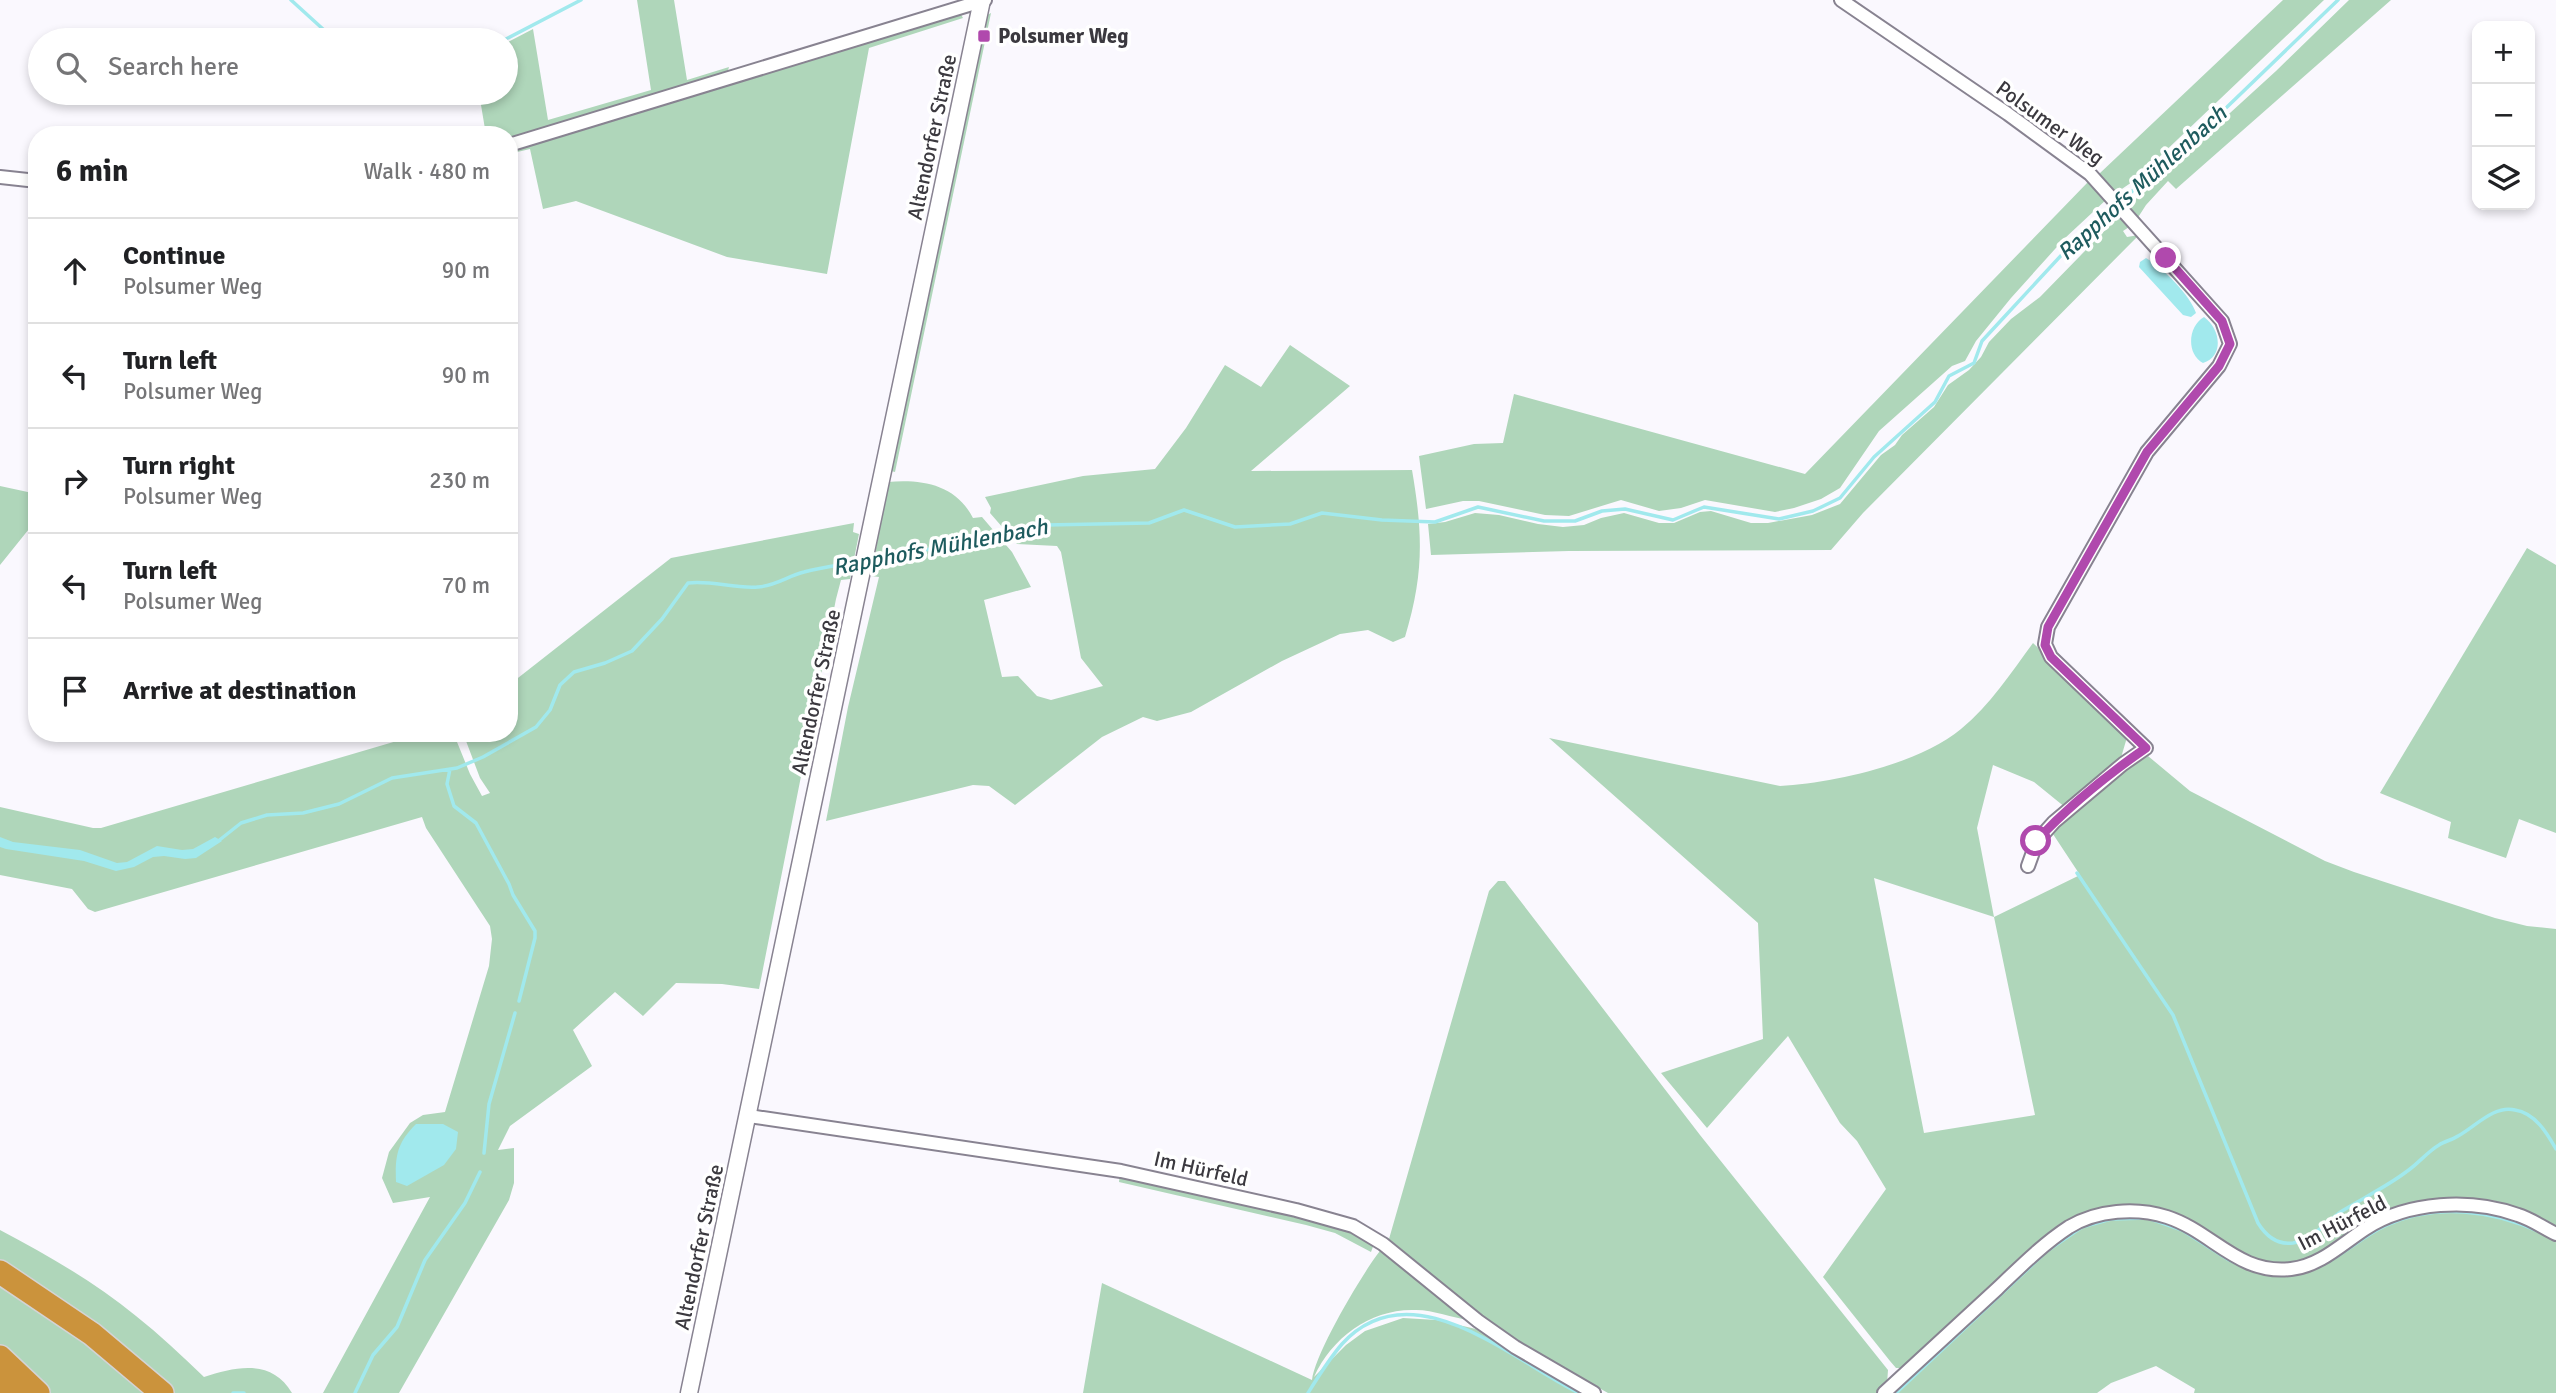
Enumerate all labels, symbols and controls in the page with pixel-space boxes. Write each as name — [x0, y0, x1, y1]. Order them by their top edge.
map controls — [2472, 21, 2535, 210]
button: + — [2472, 21, 2535, 84]
place label: Polsumer Weg — [998, 23, 1128, 49]
search box — [28, 28, 518, 105]
marker: Polsumer Weg — [976, 28, 992, 44]
icon: search — [52, 48, 90, 86]
text: Search here — [108, 51, 239, 83]
street label: Altendorfer Straße — [902, 52, 962, 222]
street label: Polsumer Weg — [1991, 75, 2109, 171]
button: − — [2472, 84, 2535, 147]
water label: Rapphofs Mühlenbach — [2051, 98, 2234, 267]
button: layers — [2472, 147, 2535, 210]
text: 6 min — [56, 153, 128, 190]
text: Walk · 480 m — [364, 157, 490, 186]
text: Continue — [123, 240, 225, 272]
route end — [2150, 242, 2181, 273]
icon: ahead — [56, 252, 94, 290]
text: 90 m — [442, 256, 490, 285]
text: Polsumer Weg — [123, 272, 262, 301]
text: Turn left — [123, 345, 217, 377]
icon: left — [56, 357, 94, 395]
text: 90 m — [442, 361, 490, 390]
text: Polsumer Weg — [123, 377, 262, 406]
text: Turn right — [123, 450, 235, 482]
icon: right — [56, 462, 94, 500]
text: 230 m — [429, 466, 490, 495]
text: Polsumer Weg — [123, 482, 262, 511]
water label: Rapphofs Mühlenbach — [830, 512, 1051, 582]
text: Turn left — [123, 555, 217, 587]
icon: left — [56, 567, 94, 605]
text: 70 m — [442, 571, 490, 600]
text: Polsumer Weg — [123, 587, 262, 616]
street label: Altendorfer Straße — [786, 607, 846, 777]
icon: arrive — [56, 672, 94, 710]
text: Arrive at destination — [123, 675, 356, 707]
route start — [2020, 825, 2051, 856]
street label: Im Hürfeld — [1151, 1146, 1251, 1192]
street label: Altendorfer Straße — [669, 1162, 729, 1332]
street label: Im Hürfeld — [2293, 1190, 2391, 1256]

